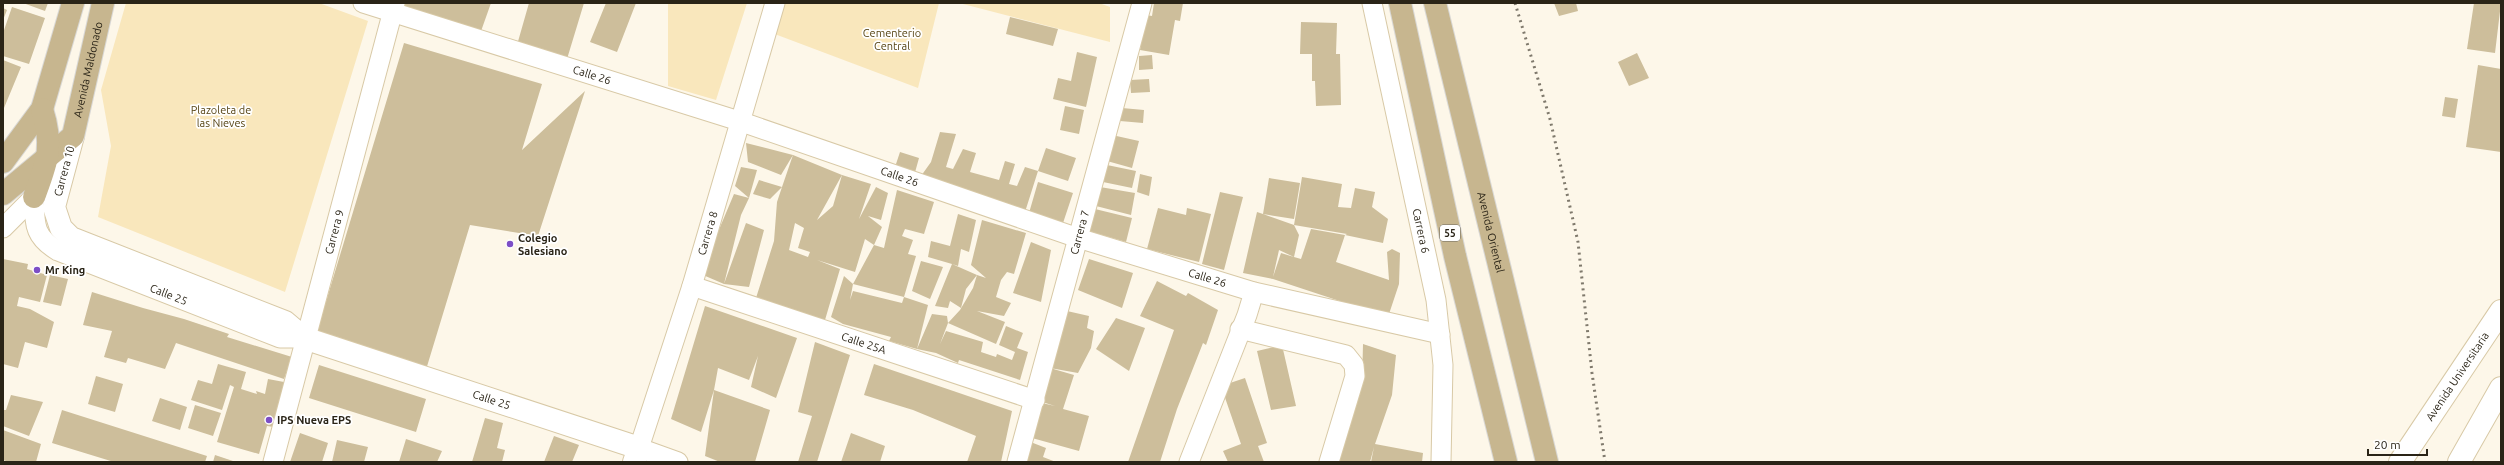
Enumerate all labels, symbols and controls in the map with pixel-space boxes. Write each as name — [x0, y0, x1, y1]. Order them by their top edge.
street label: Avenida Maldonado — [71, 21, 105, 119]
park label: Cementerio Central — [863, 27, 921, 52]
street label: Calle 26 — [571, 63, 613, 86]
park label: Plazoleta de las Nieves — [191, 104, 251, 129]
street label: Carrera 10 — [52, 145, 76, 197]
street label: Calle 26 — [879, 164, 920, 189]
street label: Avenida Oriental — [1475, 191, 1507, 274]
street label: Carrera 6 — [1410, 207, 1432, 254]
street label: Carrera 9 — [323, 208, 346, 255]
street label: Carrera 7 — [1068, 209, 1091, 256]
street label: Carrera 8 — [695, 210, 720, 257]
road number: 55 — [1440, 225, 1460, 241]
place label: Colegio Salesiano — [518, 232, 568, 257]
marker: Colegio Salesiano — [505, 239, 515, 249]
place label: Mr King — [45, 264, 85, 276]
marker: Mr King — [32, 265, 42, 275]
street label: Calle 26 — [1187, 266, 1228, 289]
street label: Calle 25 — [148, 282, 189, 307]
street label: Calle 25A — [840, 330, 888, 356]
street label: Avenida Universitaria — [2423, 330, 2491, 423]
street label: Calle 25 — [471, 388, 512, 411]
place label: IPS Nueva EPS — [277, 414, 351, 426]
marker: IPS Nueva EPS — [264, 415, 274, 425]
scale bar — [2368, 431, 2427, 457]
text: 20 m — [2374, 438, 2401, 451]

